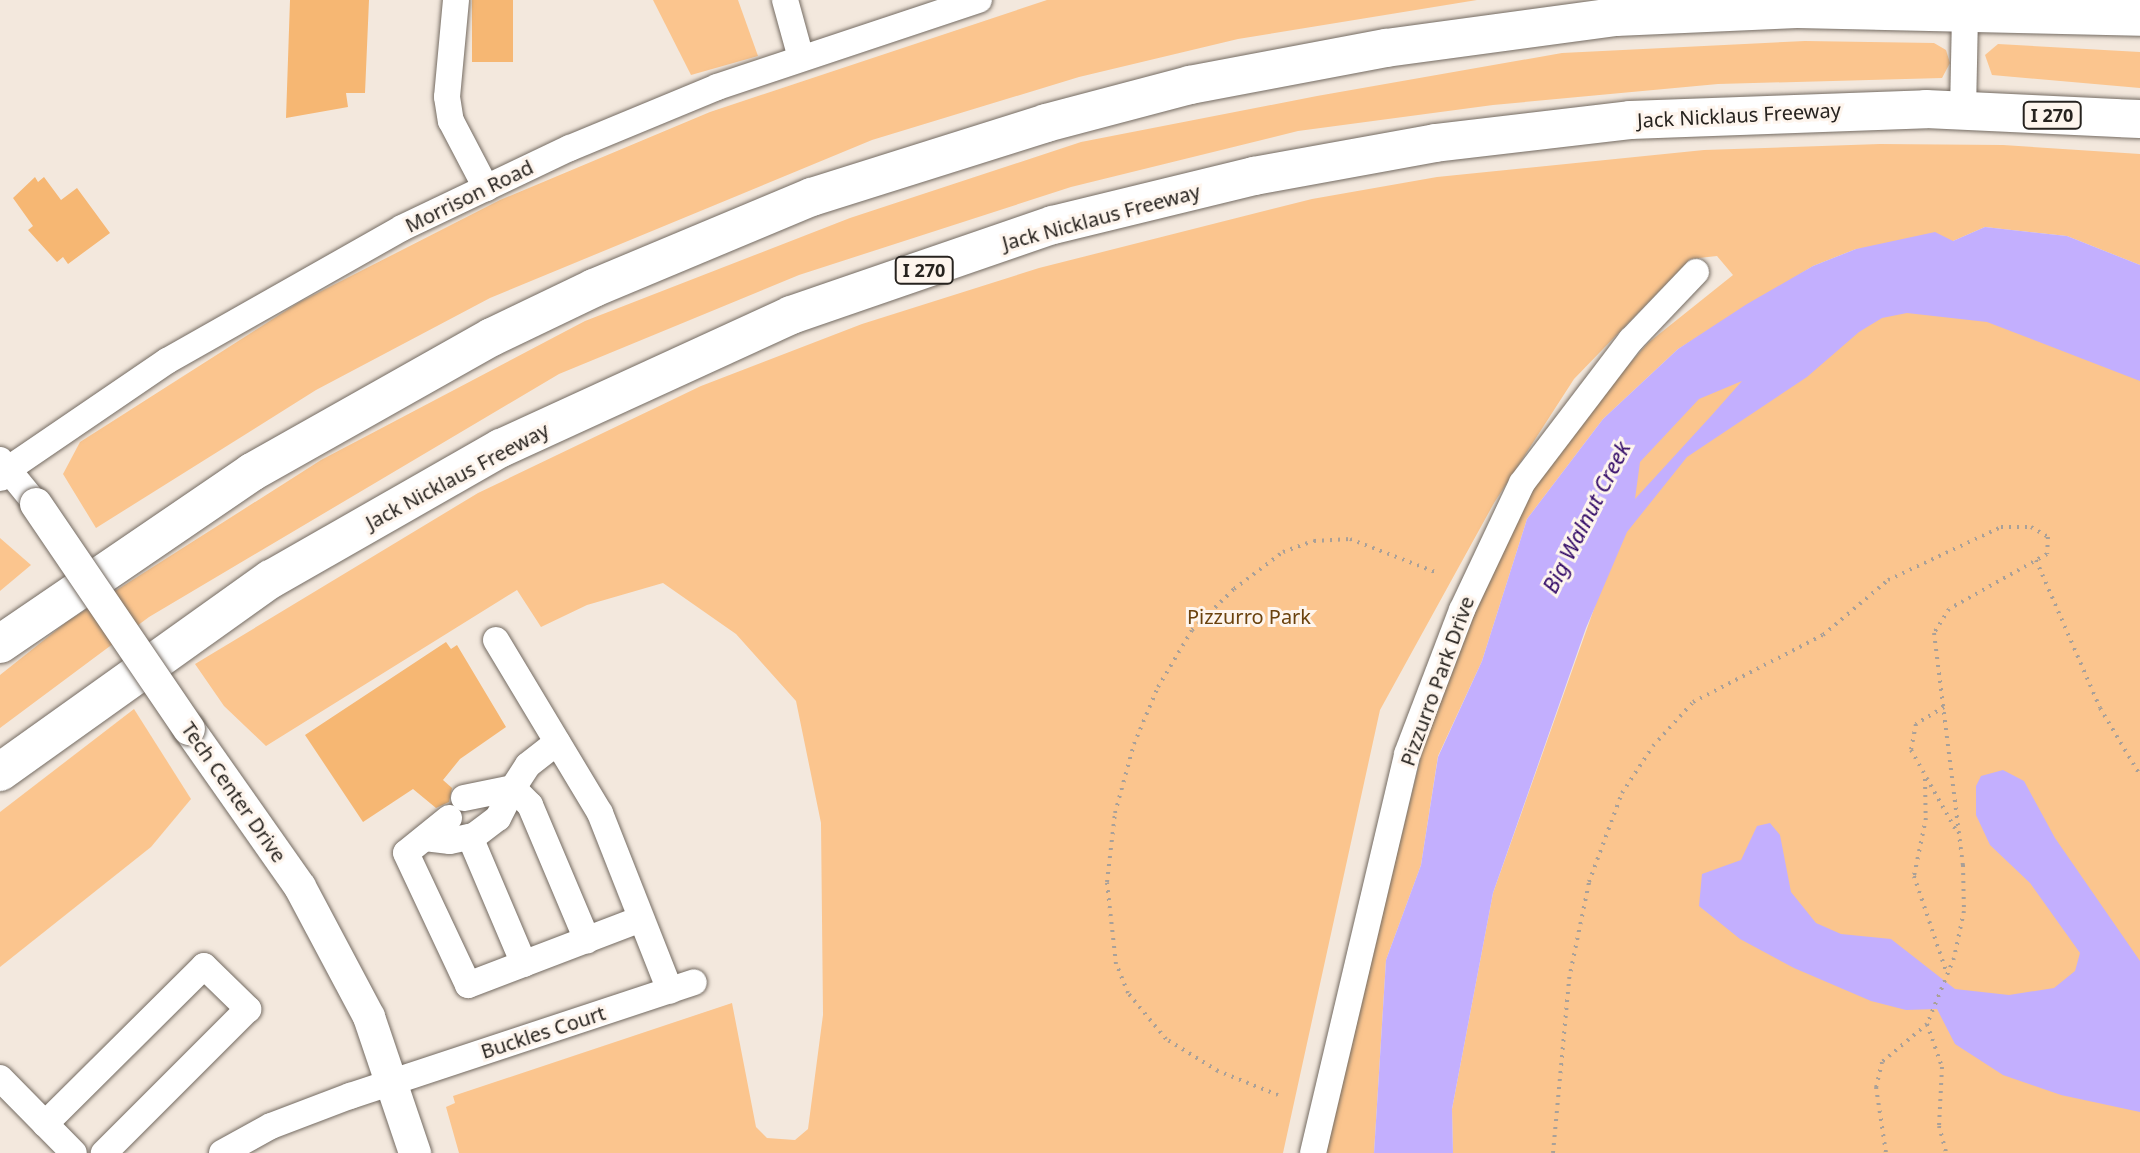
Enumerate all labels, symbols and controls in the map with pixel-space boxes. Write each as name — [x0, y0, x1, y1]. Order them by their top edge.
street label: Jack Nicklaus Freeway — [1637, 98, 1841, 132]
road number: I 270 — [2022, 101, 2082, 129]
street label: Morrison Road — [401, 155, 537, 237]
street label: Jack Nicklaus Freeway — [999, 179, 1203, 255]
road number: I 270 — [894, 256, 954, 284]
street label: Jack Nicklaus Freeway — [361, 418, 553, 534]
water label: Big Walnut Creek — [1536, 437, 1636, 597]
street label: Pizzurro Park Drive — [1395, 593, 1479, 769]
park label: Pizzurro Park — [1187, 604, 1311, 628]
street label: Tech Center Drive — [177, 717, 291, 867]
street label: Buckles Court — [478, 1001, 608, 1063]

